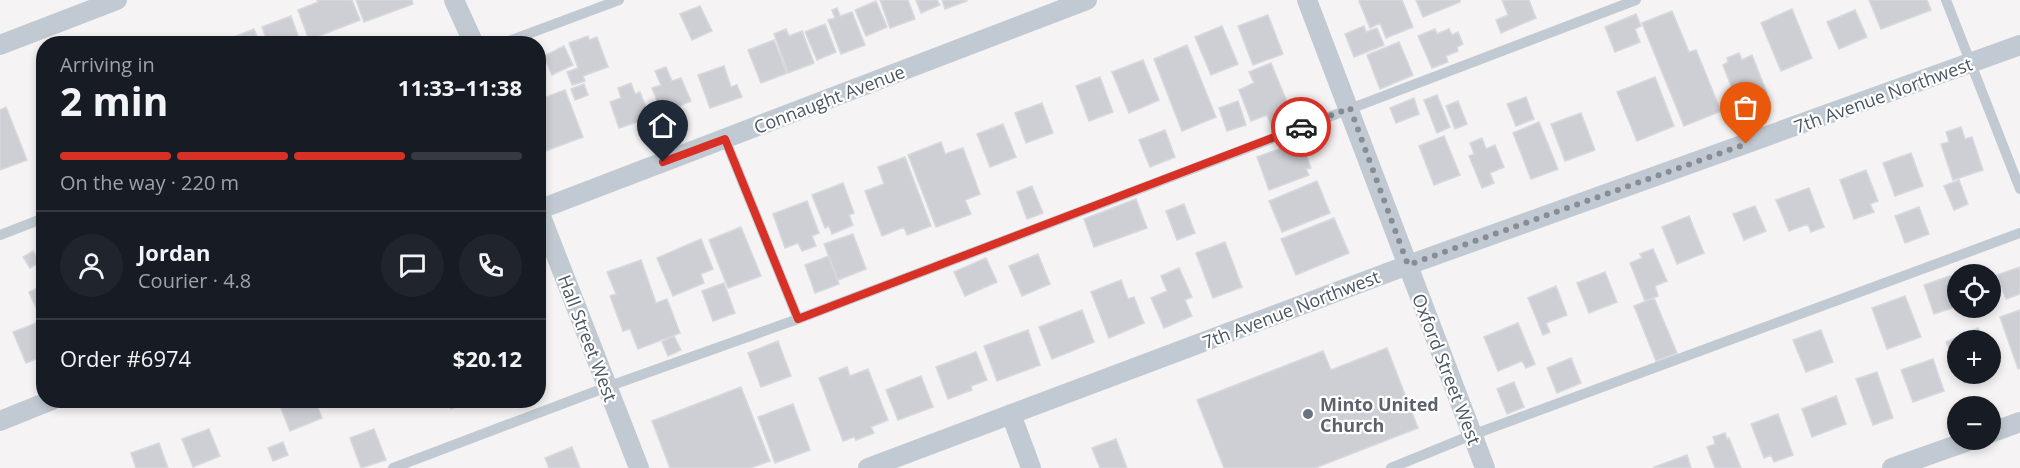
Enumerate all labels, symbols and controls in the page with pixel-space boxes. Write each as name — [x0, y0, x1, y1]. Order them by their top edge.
text: Arriving in — [60, 51, 155, 78]
street label: 7th Avenue Northwest — [1791, 52, 1975, 138]
street label: Connaught Avenue — [750, 59, 908, 139]
text: 11:33–11:38 — [398, 72, 522, 102]
text: 2 min — [60, 74, 168, 127]
pin — [1720, 82, 1771, 144]
icon: bag — [1729, 91, 1762, 124]
courier — [1271, 97, 1331, 157]
pin — [637, 100, 688, 162]
icon: home — [646, 109, 679, 142]
icon: car — [1285, 111, 1318, 144]
text: On the way · 220 m — [60, 169, 239, 196]
button: person — [60, 234, 123, 297]
button: chat — [381, 234, 444, 297]
button: phone — [459, 234, 522, 297]
text: Jordan — [138, 237, 211, 267]
street label: 7th Avenue Northwest — [1199, 264, 1383, 354]
map controls — [1947, 264, 2001, 450]
button: locate — [1947, 264, 2001, 318]
text: Courier · 4.8 — [138, 267, 251, 294]
street label: Hall Street West — [553, 271, 623, 405]
street label: Oxford Street West — [1407, 290, 1487, 448]
button: + — [1947, 330, 2001, 384]
text: Order #6974 — [60, 343, 191, 373]
text: $20.12 — [453, 343, 522, 373]
place label: Minto United Church — [1320, 392, 1439, 437]
button: − — [1947, 396, 2001, 450]
marker: Minto United Church — [1301, 407, 1315, 421]

